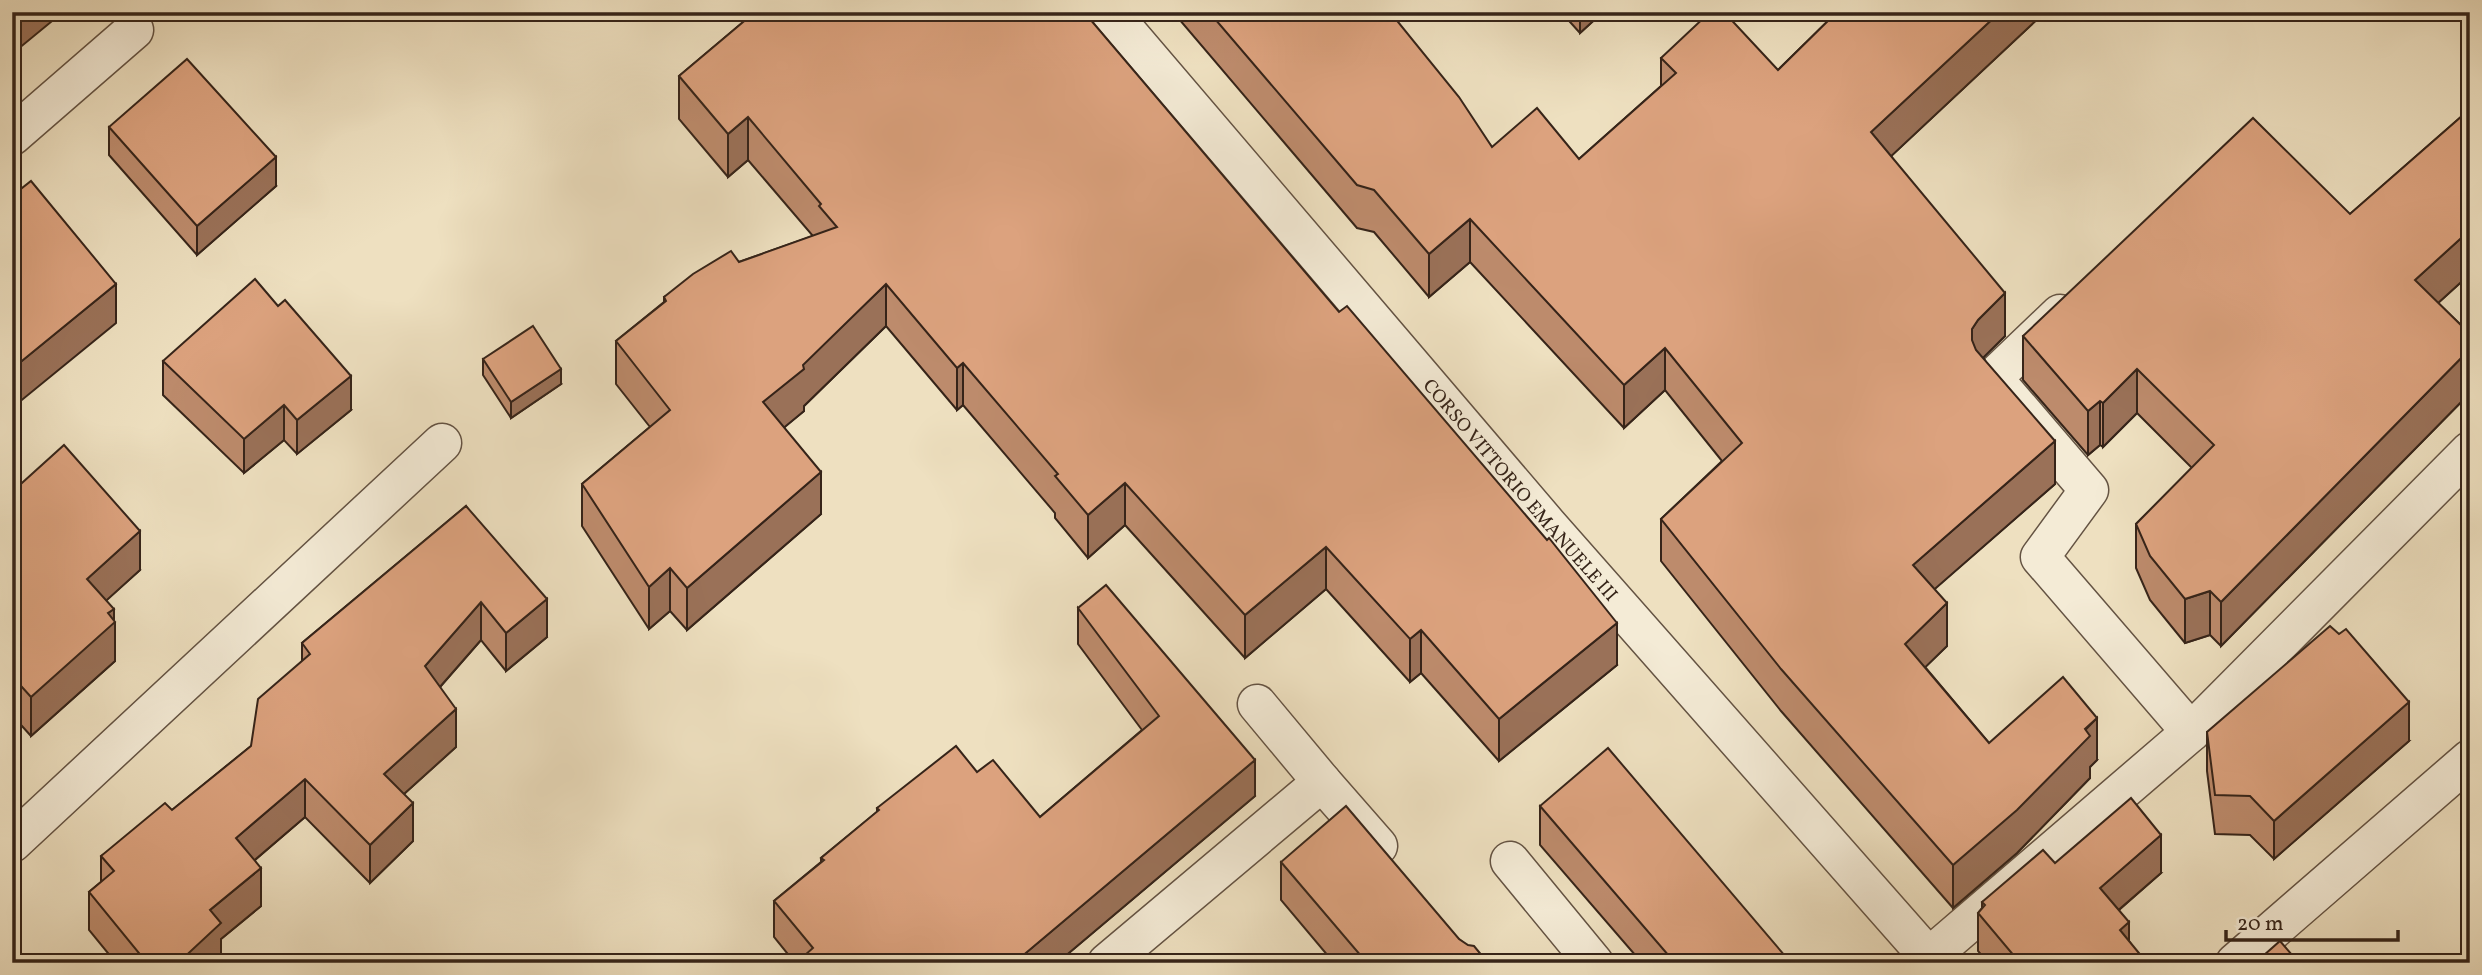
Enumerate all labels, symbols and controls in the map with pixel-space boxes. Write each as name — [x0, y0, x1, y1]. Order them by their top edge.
street label: CORSO VITTORIO EMANUELE III — [1416, 374, 1623, 608]
scale bar — [2226, 898, 2398, 942]
text: 20 m — [2237, 910, 2283, 939]

